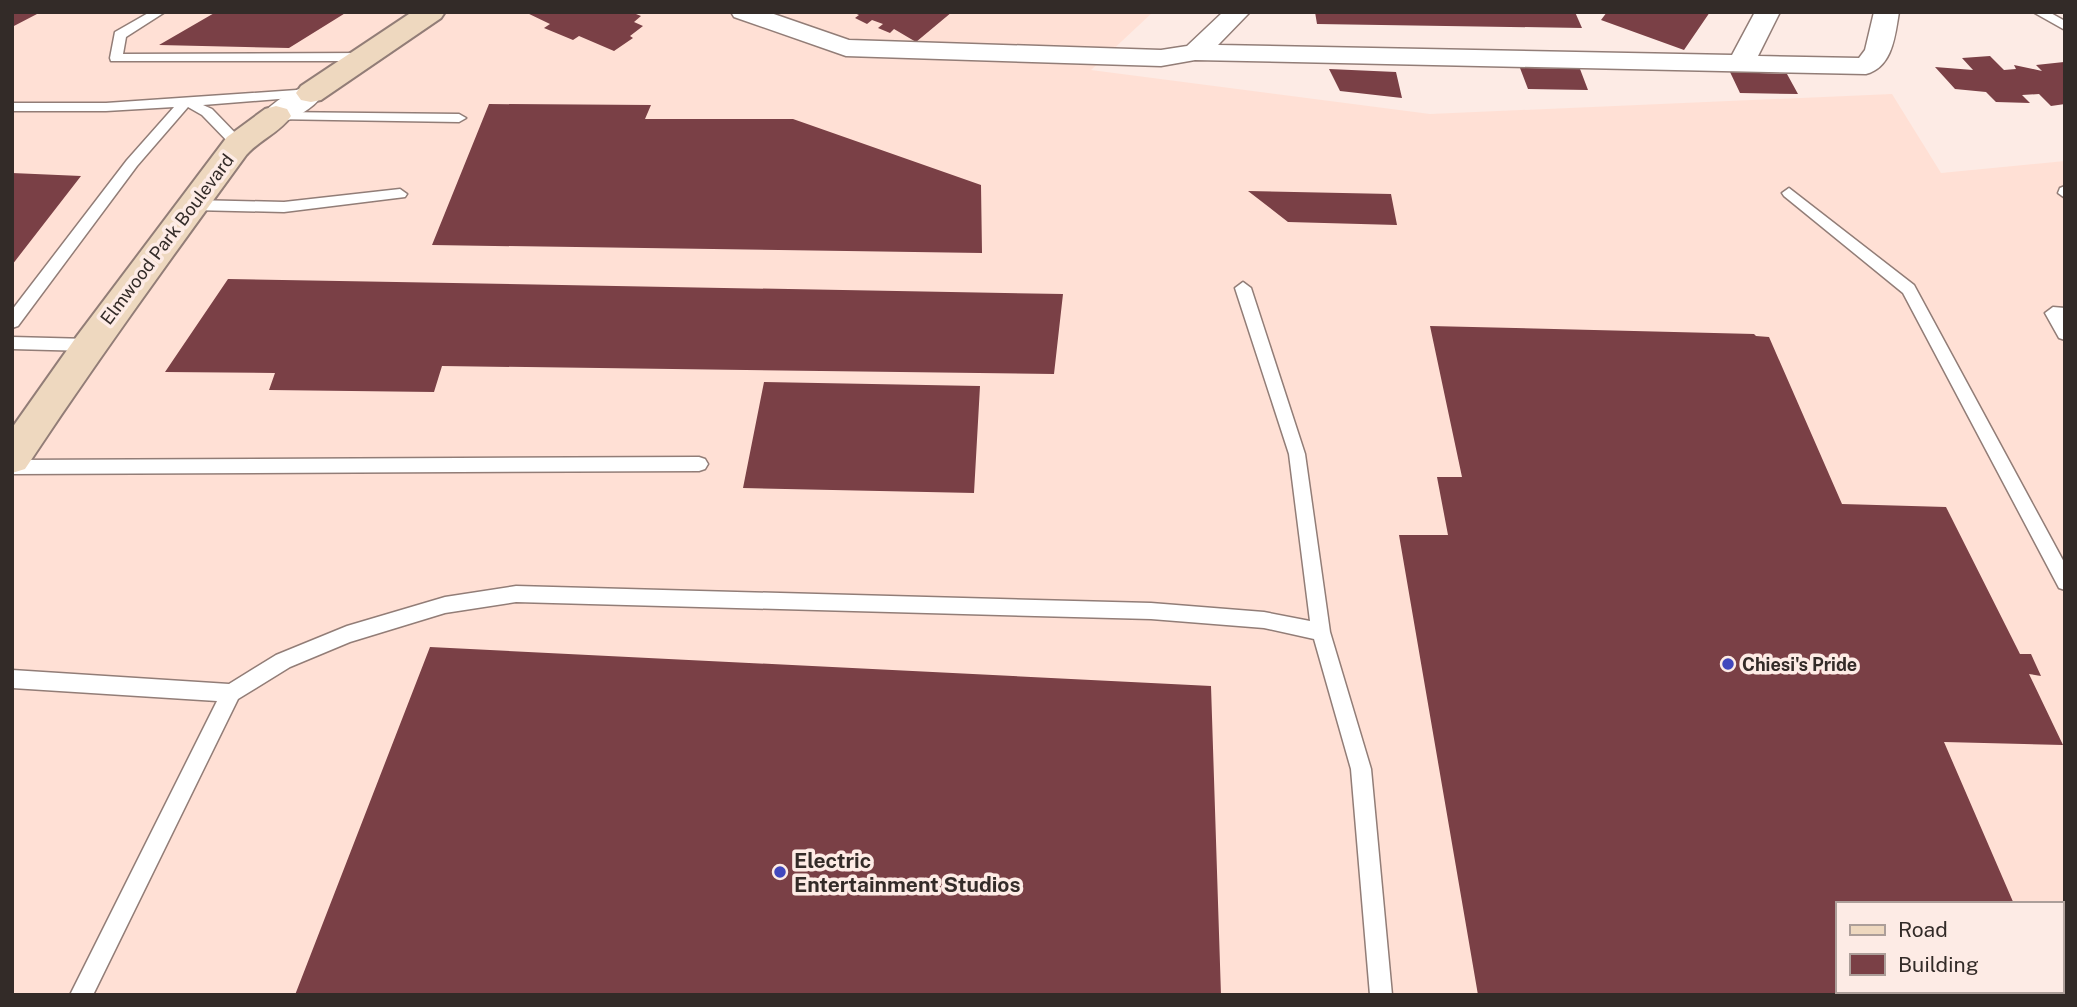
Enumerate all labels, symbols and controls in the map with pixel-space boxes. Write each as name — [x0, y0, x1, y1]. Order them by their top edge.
street label: Elmwood Park Boulevard — [96, 150, 238, 328]
place label: Chiesi's Pride — [1742, 654, 1857, 675]
marker: Chiesi's Pride — [1720, 656, 1736, 672]
place label: Electric Entertainment Studios — [794, 848, 1020, 897]
marker: Electric Entertainment Studios — [772, 864, 788, 880]
legend — [1836, 902, 2063, 993]
text: Road — [1898, 917, 1948, 942]
text: Building — [1898, 952, 1979, 977]

